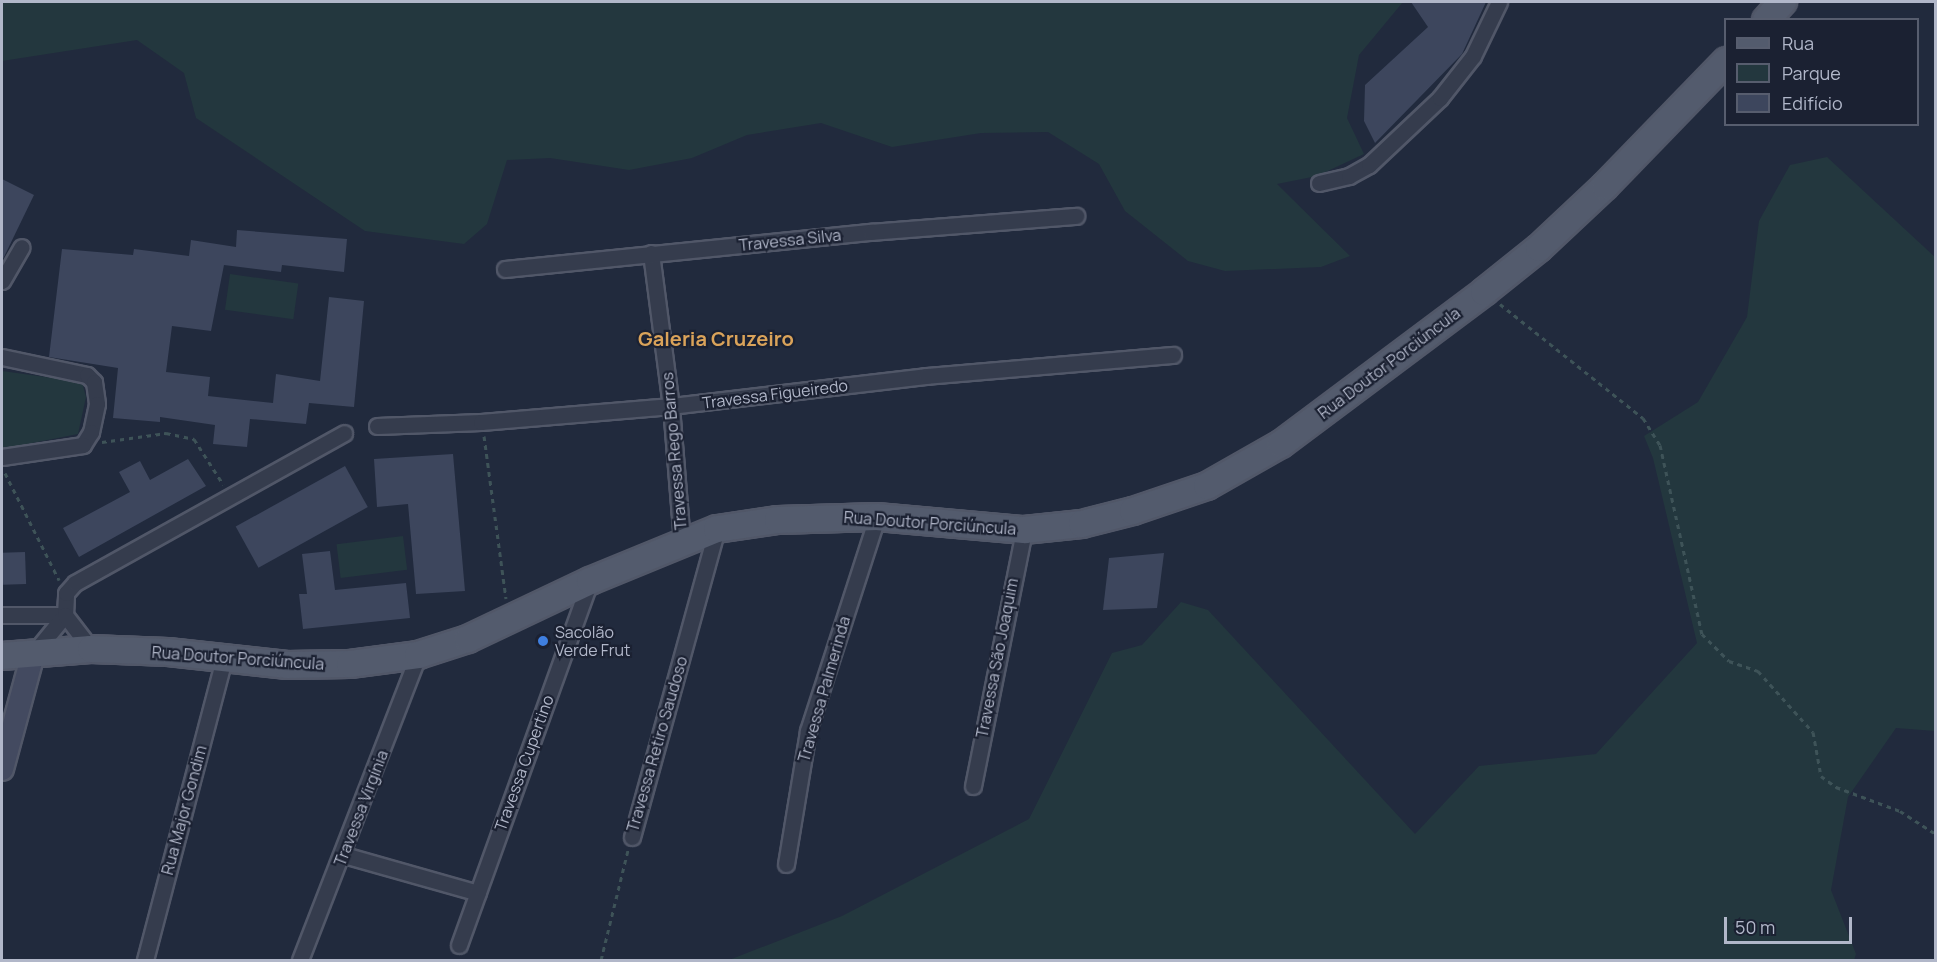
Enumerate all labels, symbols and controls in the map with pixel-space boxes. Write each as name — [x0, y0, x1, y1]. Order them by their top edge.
legend — [1724, 18, 1919, 126]
text: Rua — [1782, 31, 1814, 55]
text: Parque — [1782, 61, 1841, 85]
text: Edifício — [1782, 91, 1843, 115]
street label: Travessa Silva — [738, 225, 842, 255]
street label: Rua Doutor Porciúncula — [1314, 303, 1464, 423]
district label: Galeria Cruzeiro — [638, 326, 794, 350]
street label: Travessa Rego Barros — [658, 371, 690, 531]
street label: Travessa Figueiredo — [701, 376, 849, 412]
street label: Rua Doutor Porciúncula — [843, 507, 1017, 539]
street label: Travessa São Joaquim — [972, 577, 1022, 739]
street label: Travessa Palmerinda — [794, 614, 854, 764]
place label: Sacolão Verde Frut — [555, 622, 630, 660]
marker: Sacolão Verde Frut — [536, 634, 550, 648]
street label: Rua Doutor Porciúncula — [151, 642, 325, 674]
street label: Travessa Retiro Saudoso — [623, 654, 691, 834]
street label: Travessa Cupertino — [490, 692, 558, 834]
street label: Rua Major Gondim — [157, 743, 211, 877]
street label: Travessa Virgínia — [330, 747, 392, 869]
scale bar — [1727, 905, 1854, 943]
text: 50 m — [1735, 915, 1775, 939]

